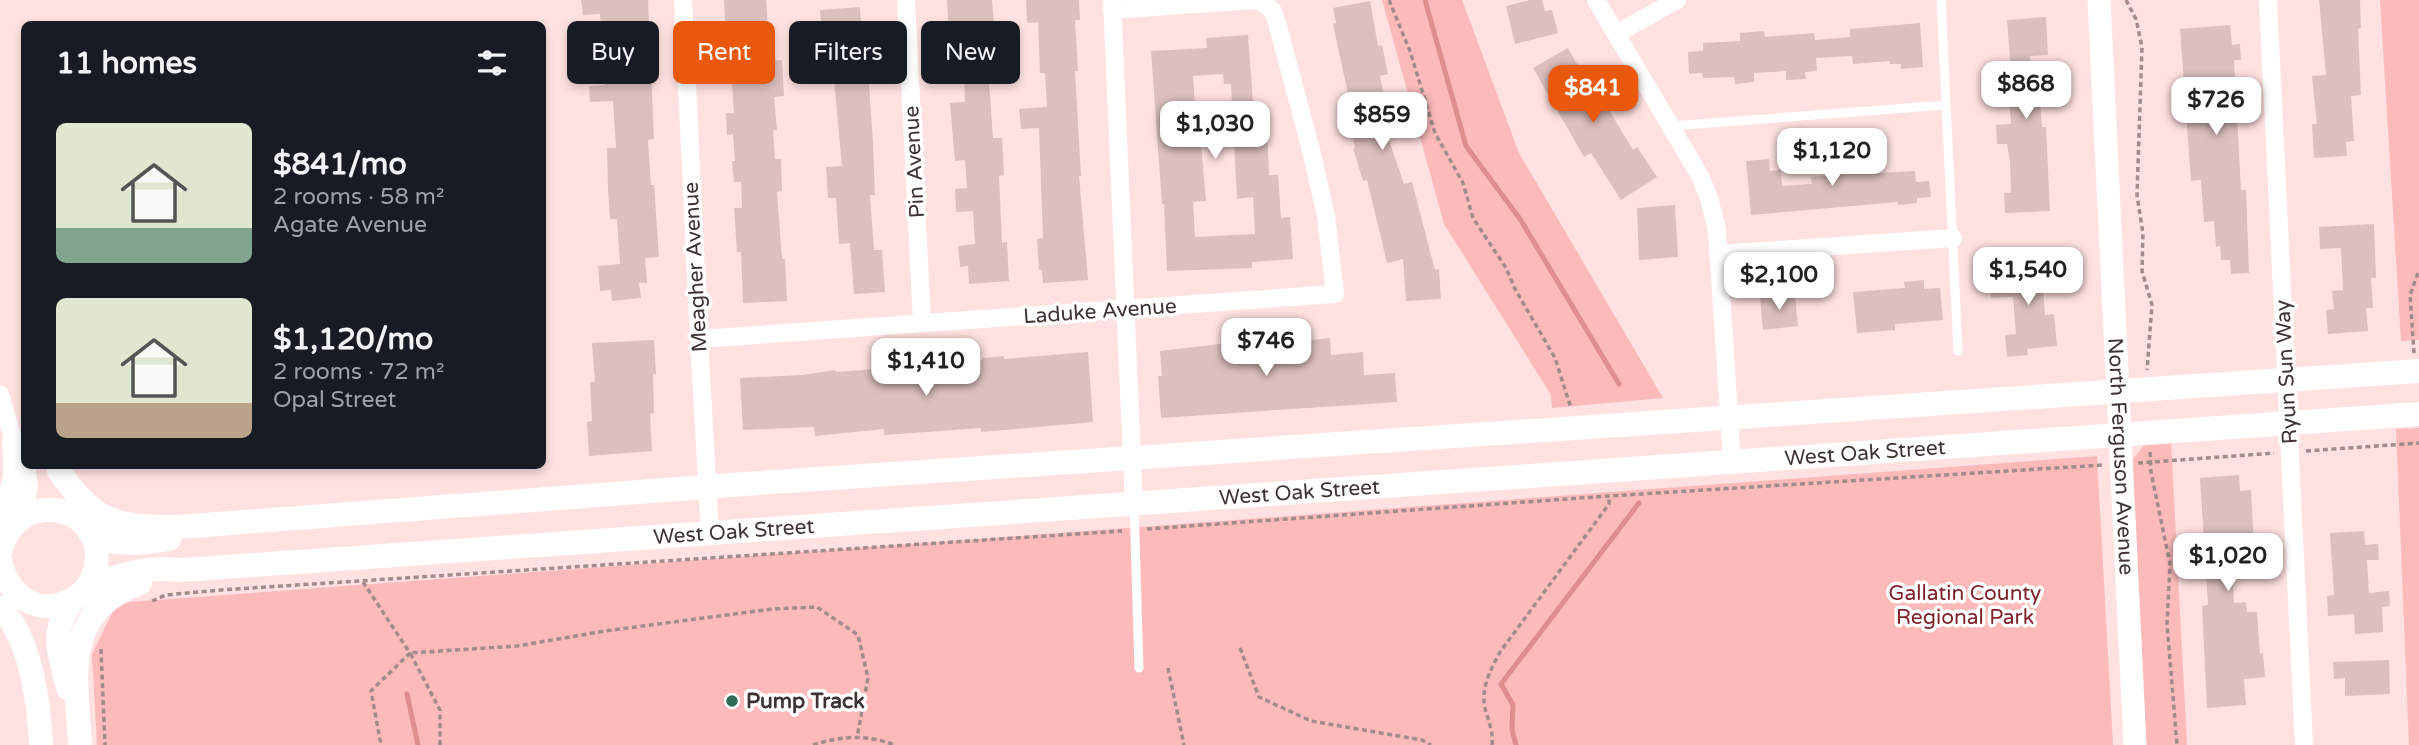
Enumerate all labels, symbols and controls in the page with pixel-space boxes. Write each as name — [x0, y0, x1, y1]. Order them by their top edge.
chip: Buy — [567, 21, 659, 84]
chip: Rent — [673, 21, 775, 84]
chip: Filters — [789, 21, 907, 84]
chip: New — [921, 21, 1020, 84]
icon: filters — [473, 44, 511, 82]
text: 11 homes — [56, 45, 197, 82]
pin: $868 — [1985, 61, 2067, 121]
pin: $841 — [1552, 66, 1634, 125]
text: $868 — [1997, 70, 2055, 98]
text: $841 — [1564, 74, 1622, 102]
pin: $726 — [2175, 78, 2257, 137]
text: $726 — [2187, 86, 2245, 114]
pin: $859 — [1341, 92, 1423, 152]
text: $859 — [1353, 101, 1411, 129]
pin: $1,030 — [1158, 102, 1272, 161]
street label: Pin Avenue — [899, 105, 930, 219]
text: $1,030 — [1176, 110, 1254, 138]
pin: $1,120 — [1775, 128, 1889, 188]
text: $1,120 — [1793, 137, 1871, 165]
text: $841/mo — [273, 146, 407, 183]
icon: home — [112, 151, 196, 235]
street label: Meagher Avenue — [679, 181, 712, 353]
text: 2 rooms · 58 m² — [273, 183, 444, 211]
text: Agate Avenue — [273, 211, 427, 239]
pin: $1,540 — [1971, 247, 2085, 307]
pin: $2,100 — [1722, 252, 1836, 312]
text: $1,540 — [1989, 256, 2067, 284]
text: $2,100 — [1740, 261, 1818, 289]
street label: Laduke Avenue — [1022, 294, 1178, 329]
street label: Ryun Sun Way — [2270, 299, 2303, 445]
pin: $746 — [1225, 318, 1307, 378]
text: $1,120/mo — [273, 321, 433, 358]
icon: home — [112, 326, 196, 410]
text: $746 — [1237, 327, 1295, 355]
street label: North Ferguson Avenue — [2102, 337, 2139, 576]
pin: $1,410 — [869, 338, 983, 398]
text: $1,410 — [887, 347, 965, 375]
text: 2 rooms · 72 m² — [273, 358, 444, 386]
text: Opal Street — [273, 386, 396, 414]
street label: West Oak Street — [1784, 435, 1946, 471]
street label: West Oak Street — [1218, 474, 1381, 511]
street label: West Oak Street — [653, 514, 815, 550]
pin: $1,020 — [2171, 534, 2285, 593]
text: $1,020 — [2189, 542, 2267, 570]
park label: Gallatin County Regional Park — [1889, 581, 2041, 630]
place label: Pump Track — [746, 689, 865, 714]
marker: Pump Track — [724, 693, 740, 709]

